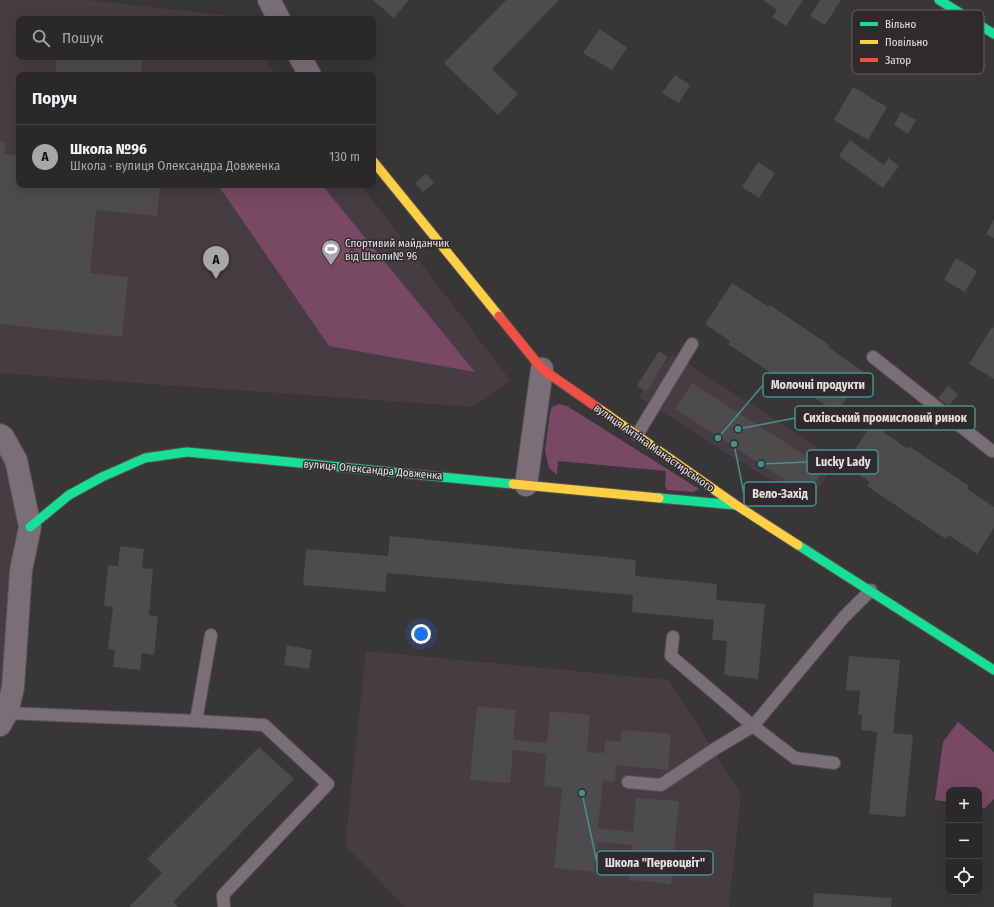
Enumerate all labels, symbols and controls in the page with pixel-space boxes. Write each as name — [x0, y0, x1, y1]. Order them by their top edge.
legend — [852, 10, 984, 74]
search box — [16, 16, 376, 60]
text: Вільно — [885, 18, 916, 31]
icon: search — [30, 27, 52, 49]
text: Пошук — [62, 29, 103, 47]
text: Повільно — [885, 36, 928, 49]
text: Затор — [885, 54, 911, 67]
text: Поруч — [32, 88, 77, 109]
text: Школа №96 — [70, 140, 147, 158]
text: A — [41, 149, 49, 164]
text: 130 m — [329, 149, 360, 164]
text: Школа · вулиця Олександра Довженка — [70, 158, 280, 173]
place label: Спортивий майданчик від Школи№ 96 — [345, 237, 450, 263]
sports icon: Спортивий майданчик від Школи№ 96 — [320, 238, 342, 266]
pin: A — [203, 246, 229, 279]
callout: Молочні продукти — [763, 373, 873, 397]
text: Молочні продукти — [771, 378, 865, 392]
street label: вулиця Антіна Манастирського — [591, 401, 717, 495]
callout: Сихівський промисловий ринок — [795, 406, 975, 430]
text: Сихівський промисловий ринок — [803, 411, 968, 425]
callout: Lucky Lady — [807, 450, 878, 474]
text: Lucky Lady — [816, 455, 871, 469]
street label: вулиця Олександра Довженка — [303, 457, 443, 483]
callout: Вело-Захід — [744, 482, 816, 506]
text: Вело-Захід — [752, 487, 808, 501]
your location — [411, 624, 431, 644]
map controls — [946, 787, 982, 895]
button: + — [946, 787, 982, 823]
button: − — [946, 823, 982, 859]
callout: Школа "Первоцвіт" — [597, 851, 713, 875]
text: Школа "Первоцвіт" — [605, 856, 705, 870]
button: locate — [946, 859, 982, 895]

